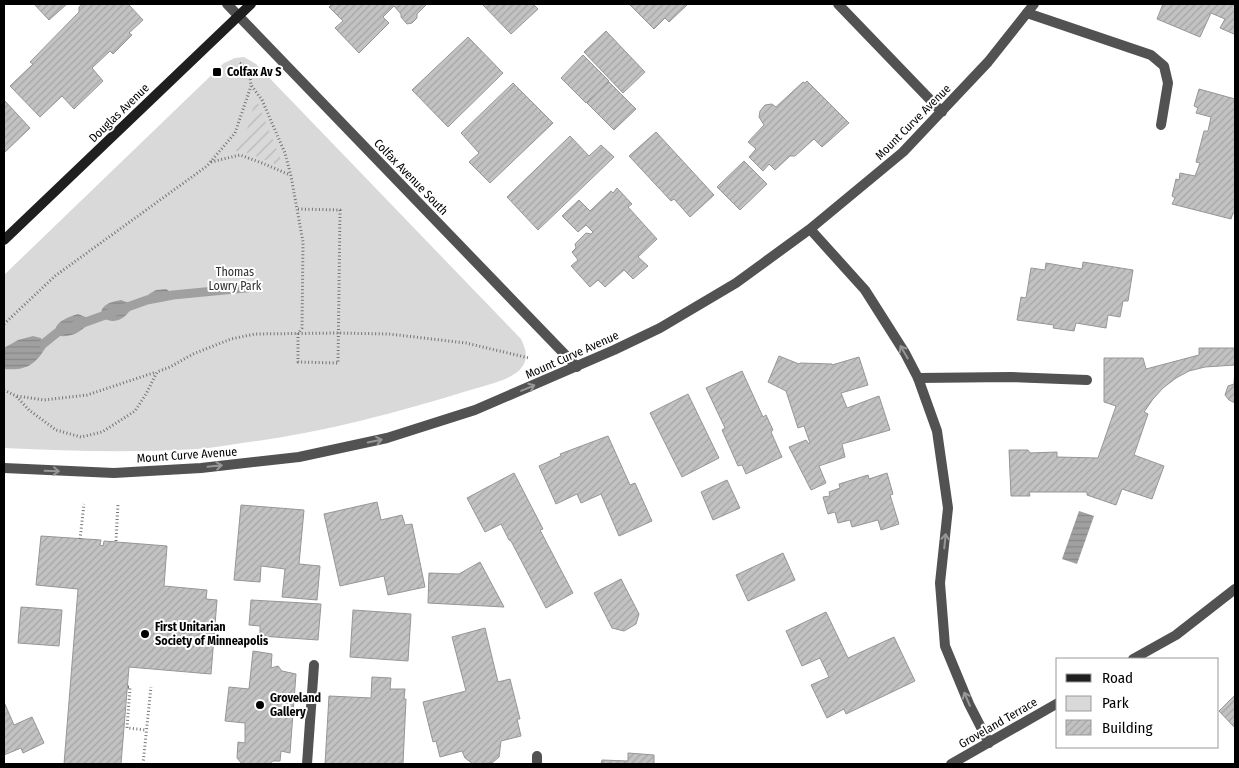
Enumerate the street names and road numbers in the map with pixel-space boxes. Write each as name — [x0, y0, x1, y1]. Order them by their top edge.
street label: Douglas Avenue — [86, 81, 152, 145]
street label: Mount Curve Avenue — [872, 81, 954, 163]
street label: Colfax Avenue South — [371, 136, 451, 218]
street label: Mount Curve Avenue — [523, 328, 621, 382]
street label: Mount Curve Avenue — [136, 445, 238, 465]
street label: Groveland Terrace — [956, 695, 1040, 751]

